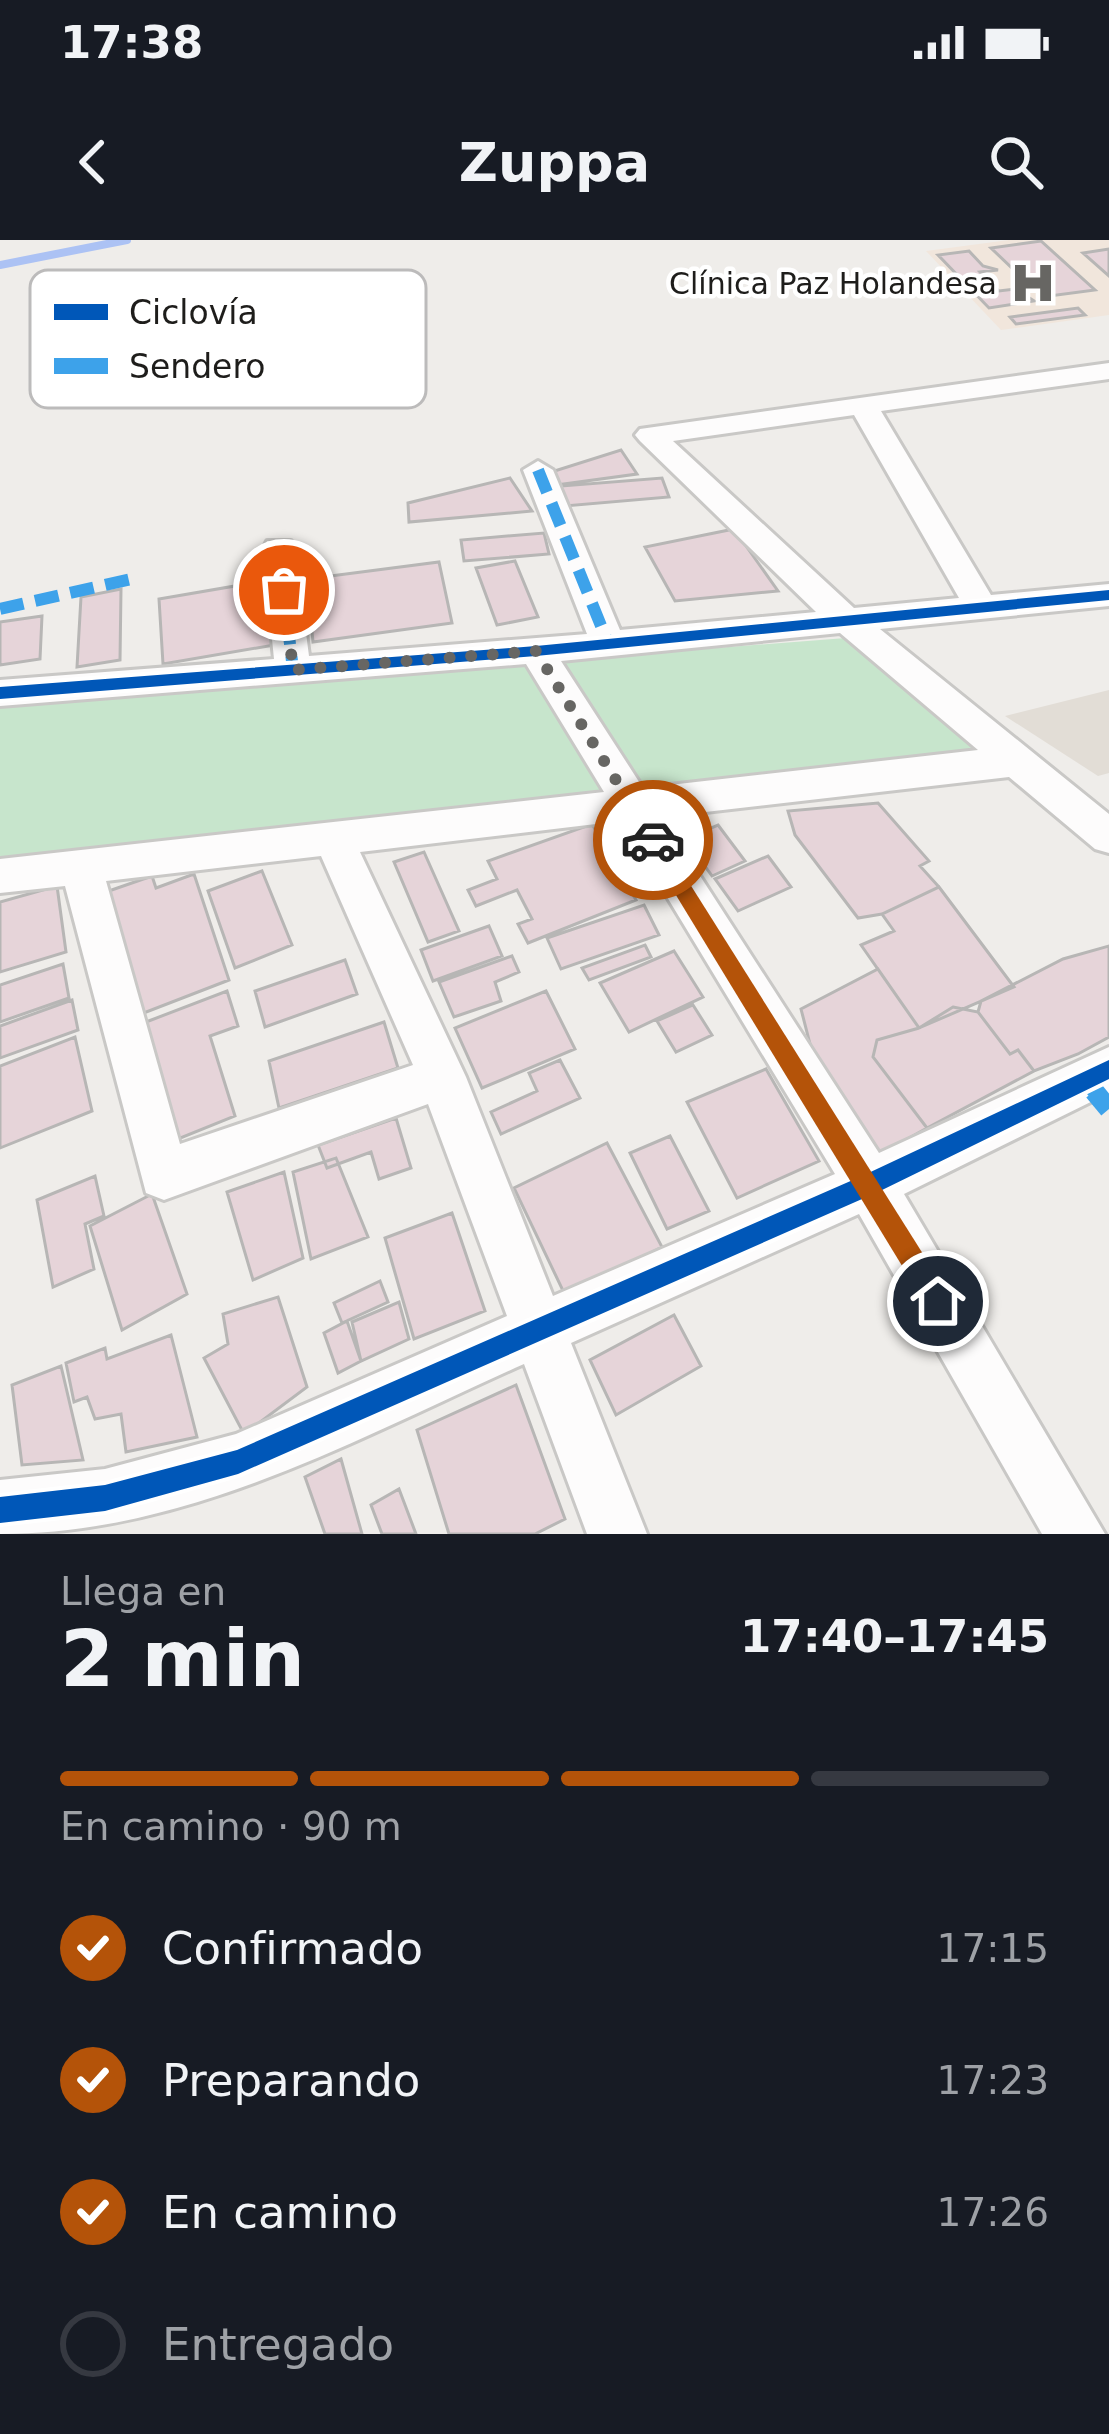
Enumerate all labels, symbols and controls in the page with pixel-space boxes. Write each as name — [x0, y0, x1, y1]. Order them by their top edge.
text: 17:38 — [60, 16, 203, 69]
icon: back — [60, 129, 126, 195]
icon: search — [983, 129, 1049, 195]
text: Zuppa — [459, 131, 650, 194]
hospital icon: Clínica Paz Holandesa — [1008, 258, 1058, 308]
place label: Clínica Paz Holandesa — [669, 266, 997, 301]
legend — [30, 270, 426, 408]
text: Ciclovía — [129, 293, 258, 332]
text: Sendero — [129, 347, 265, 386]
pin — [233, 539, 335, 641]
icon: bag — [251, 557, 317, 623]
courier — [593, 780, 713, 900]
icon: car — [620, 807, 686, 873]
pin — [887, 1250, 989, 1352]
icon: home — [905, 1268, 971, 1334]
text: Llega en — [60, 1569, 226, 1614]
text: 17:40–17:45 — [740, 1610, 1049, 1663]
text: 2 min — [60, 1614, 305, 1704]
text: En camino · 90 m — [60, 1804, 402, 1849]
icon: check — [60, 1915, 126, 1981]
text: Confirmado — [162, 1922, 423, 1975]
text: 17:15 — [937, 1926, 1049, 1971]
icon: check — [60, 2047, 126, 2113]
text: Preparando — [162, 2054, 420, 2107]
text: 17:23 — [937, 2058, 1049, 2103]
icon: check — [60, 2179, 126, 2245]
text: En camino — [162, 2186, 398, 2239]
text: 17:26 — [937, 2190, 1049, 2235]
text: Entregado — [162, 2318, 394, 2371]

